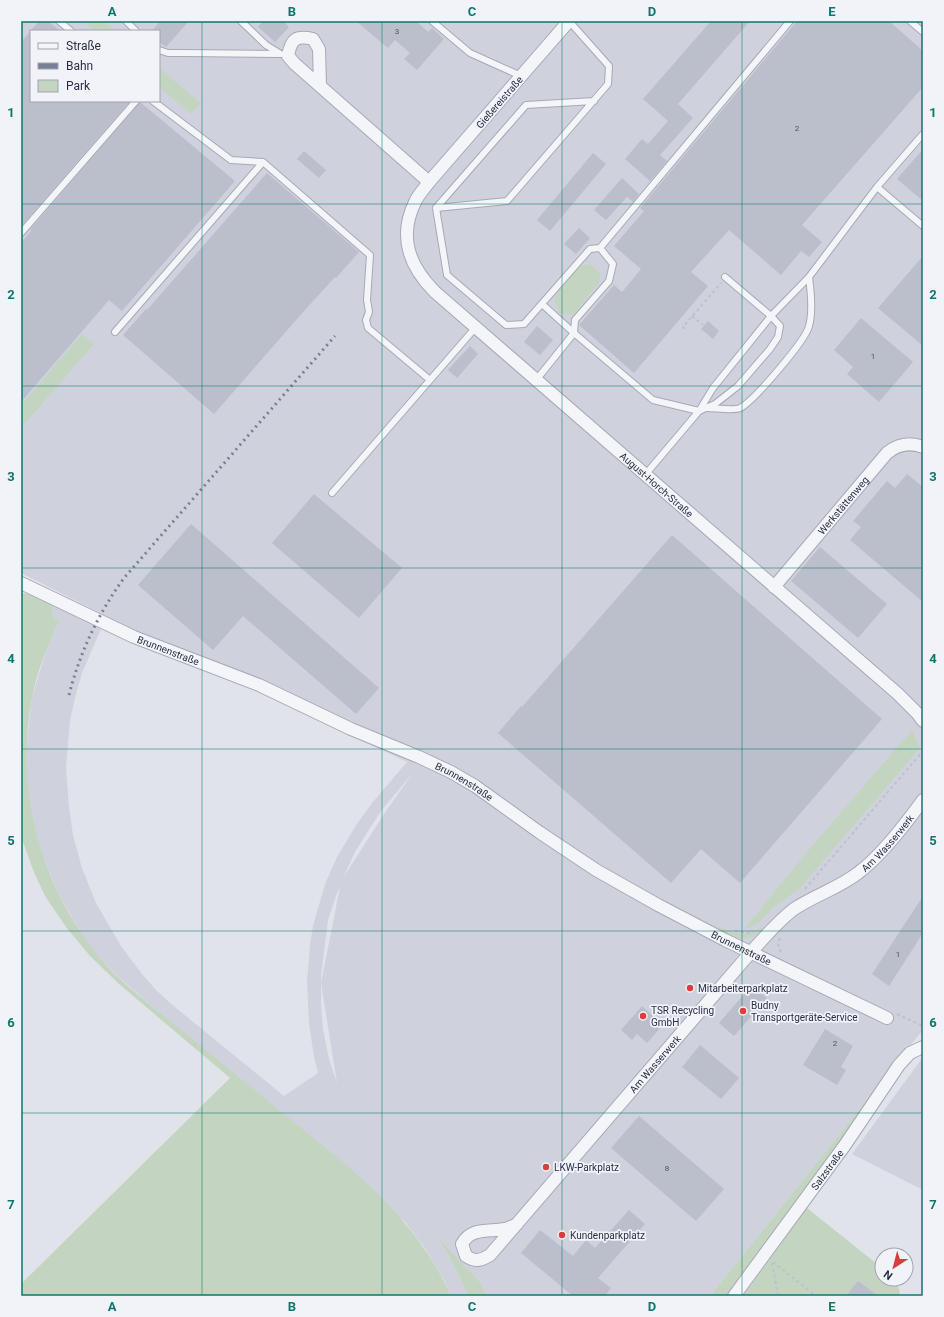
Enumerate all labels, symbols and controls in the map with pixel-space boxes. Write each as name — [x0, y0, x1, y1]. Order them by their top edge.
text: A — [108, 4, 117, 19]
text: B — [288, 4, 296, 19]
text: C — [468, 4, 477, 19]
text: D — [648, 4, 656, 19]
text: E — [828, 4, 836, 19]
house number: 3 — [395, 27, 399, 36]
legend — [30, 30, 160, 102]
text: Straße — [66, 39, 101, 53]
text: Bahn — [66, 59, 93, 73]
street label: Gießereistraße — [474, 74, 525, 131]
text: Park — [66, 79, 91, 93]
text: 1 — [7, 105, 15, 120]
text: 1 — [929, 105, 937, 120]
house number: 2 — [795, 124, 800, 133]
text: 2 — [7, 287, 15, 302]
text: 2 — [929, 287, 937, 302]
house number: 1 — [871, 352, 875, 361]
street label: August-Horch-Straße — [618, 450, 695, 520]
text: 3 — [7, 469, 15, 484]
text: 3 — [929, 469, 937, 484]
street label: Werkstättenweg — [816, 474, 871, 537]
street label: Brunnenstraße — [136, 634, 201, 668]
text: 4 — [7, 651, 15, 666]
text: 4 — [929, 651, 937, 666]
street label: Brunnenstraße — [433, 760, 495, 803]
street label: Am Wasserwerk — [859, 812, 917, 874]
text: 5 — [7, 833, 15, 848]
text: 5 — [929, 833, 937, 848]
street label: Brunnenstraße — [709, 929, 773, 967]
house number: 1 — [896, 950, 900, 959]
marker: Mitarbeiterparkplatz — [685, 983, 695, 993]
place label: Mitarbeiterparkplatz — [698, 983, 788, 994]
place label: Budny Transportgeräte-Service — [751, 1000, 858, 1023]
place label: TSR Recycling GmbH — [651, 1005, 714, 1028]
marker: Budny Transportgeräte-Service — [738, 1006, 748, 1016]
marker: TSR Recycling GmbH — [638, 1011, 648, 1021]
text: 6 — [7, 1015, 15, 1030]
text: 6 — [929, 1015, 937, 1030]
street label: Am Wasserwerk — [627, 1032, 684, 1095]
house number: 2 — [833, 1039, 838, 1048]
street label: Salzstraße — [809, 1148, 846, 1192]
marker: LKW-Parkplatz — [541, 1162, 551, 1172]
place label: LKW-Parkplatz — [554, 1162, 619, 1173]
house number: 8 — [665, 1164, 670, 1173]
text: 7 — [7, 1197, 15, 1212]
text: 7 — [929, 1197, 937, 1212]
marker: Kundenparkplatz — [557, 1230, 567, 1240]
place label: Kundenparkplatz — [570, 1230, 645, 1241]
north arrow — [874, 1247, 914, 1287]
text: N — [881, 1267, 895, 1282]
text: A — [108, 1299, 117, 1314]
text: B — [288, 1299, 296, 1314]
text: C — [468, 1299, 477, 1314]
text: D — [648, 1299, 656, 1314]
text: E — [828, 1299, 836, 1314]

